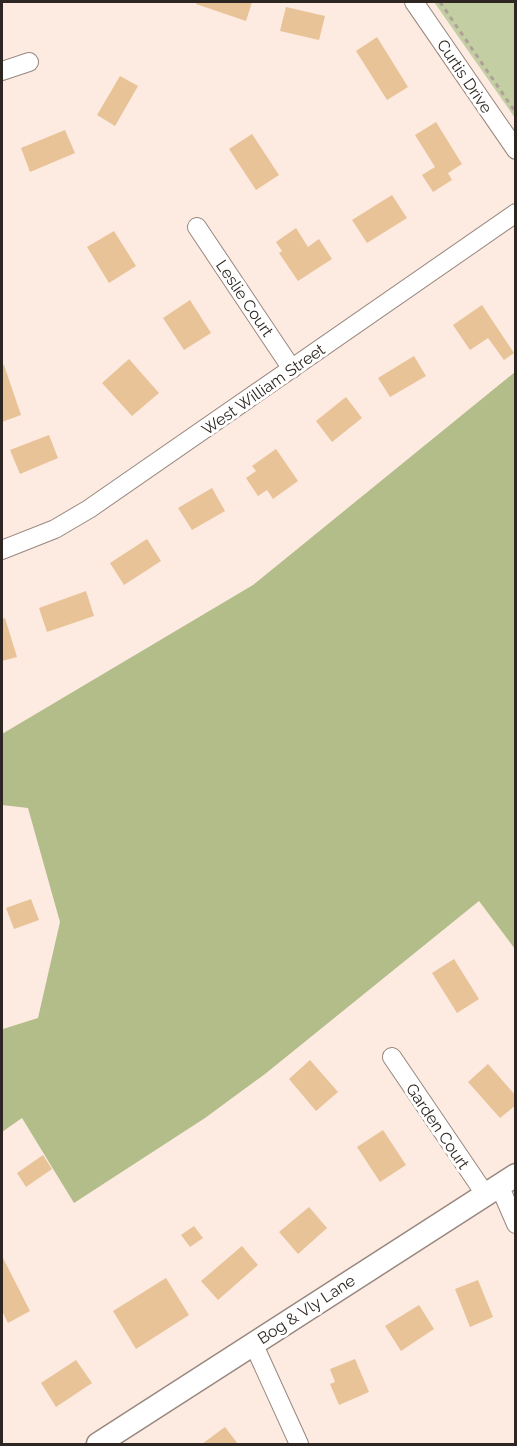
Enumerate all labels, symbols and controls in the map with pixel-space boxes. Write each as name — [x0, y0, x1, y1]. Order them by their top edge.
street label: Curtis Drive — [433, 36, 496, 117]
street label: Leslie Court — [212, 256, 278, 341]
street label: West William Street — [198, 339, 329, 439]
street label: Garden Court — [402, 1080, 474, 1173]
street label: Bog & Vly Lane — [254, 1271, 359, 1348]

